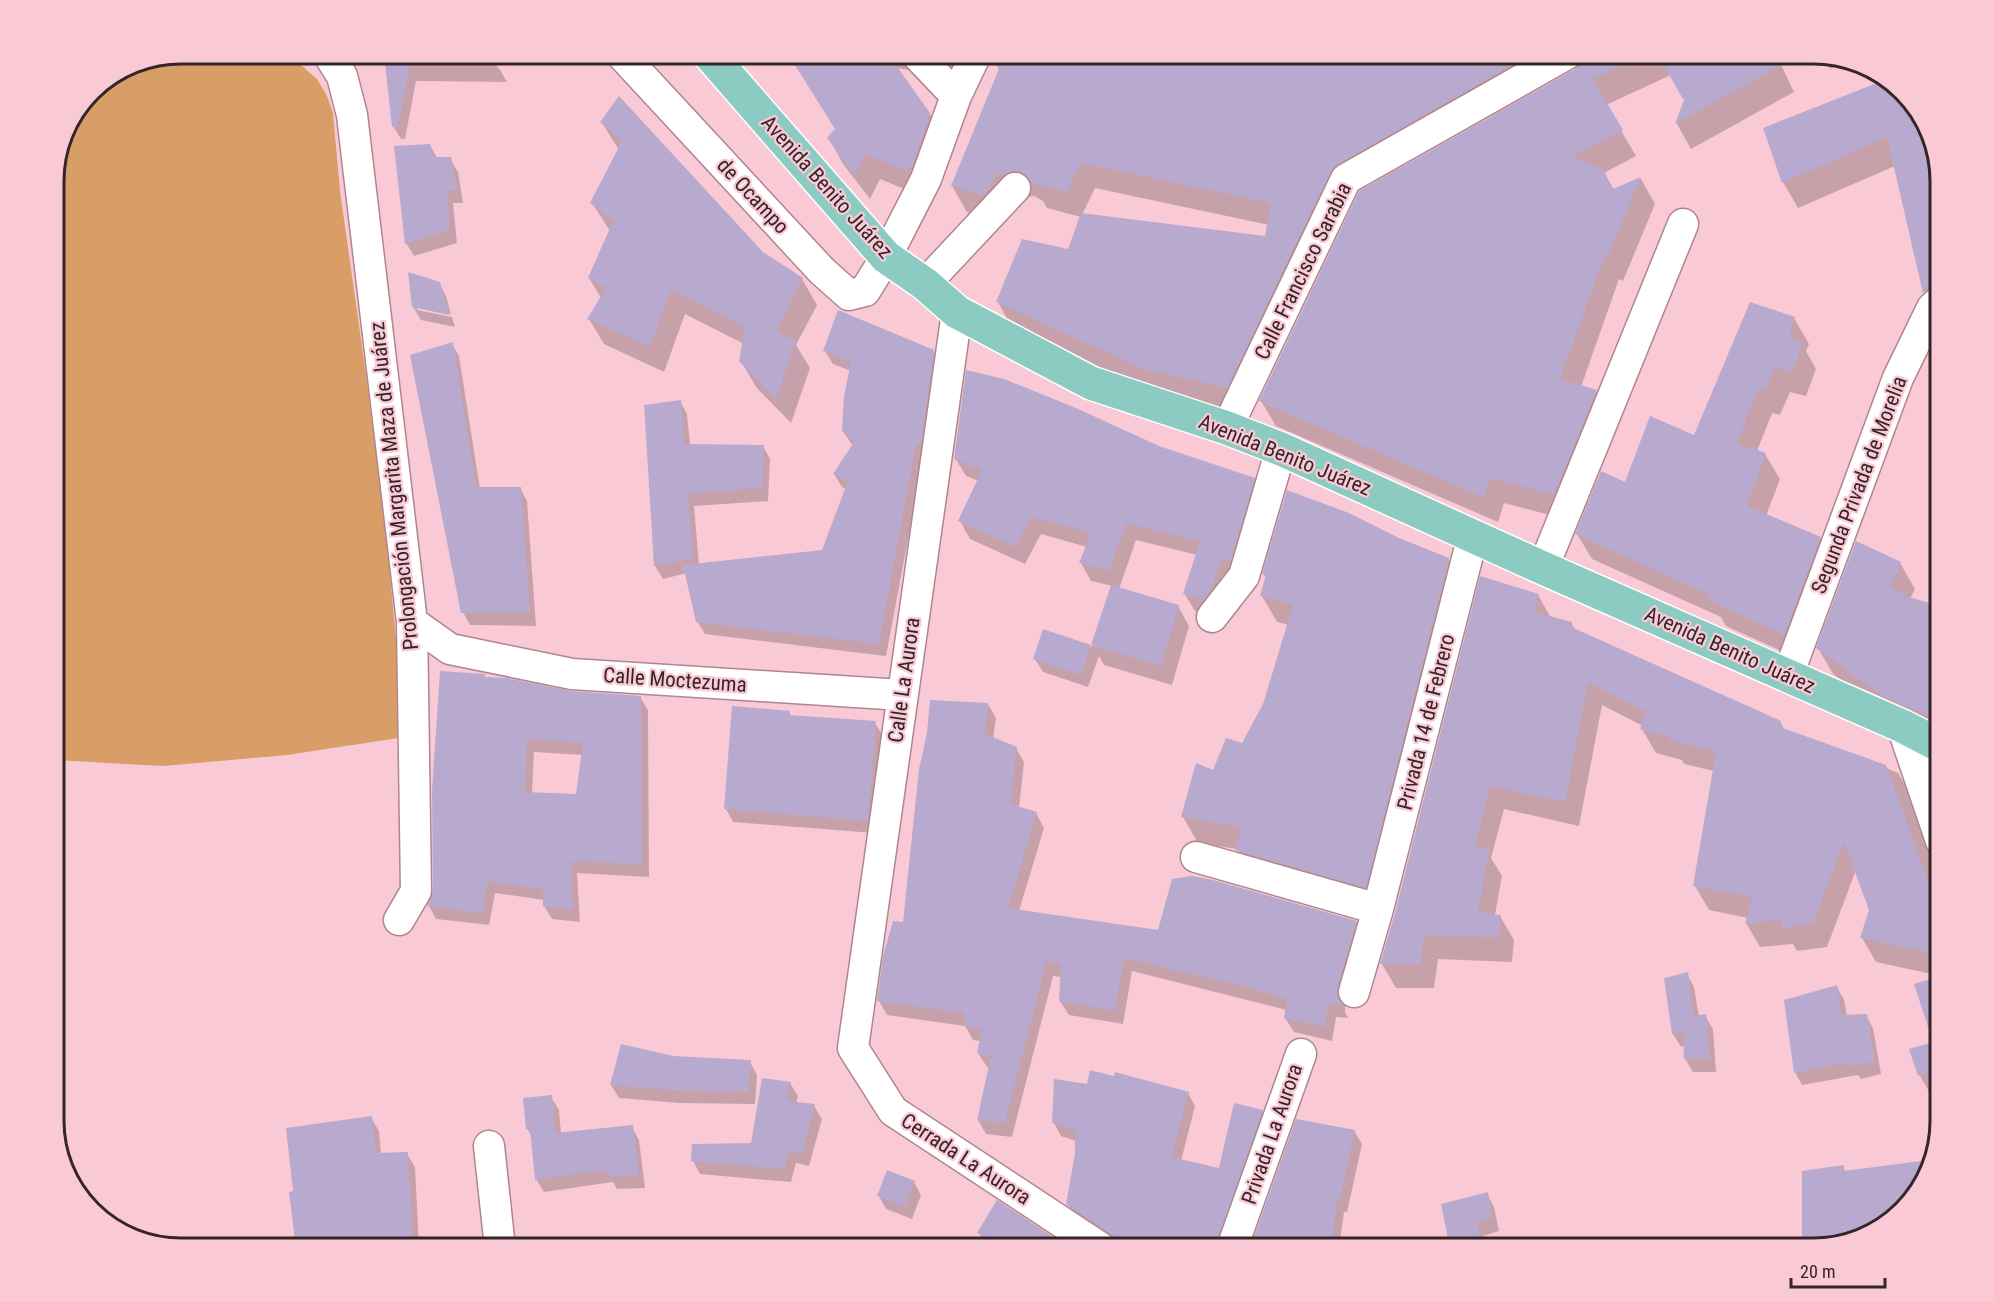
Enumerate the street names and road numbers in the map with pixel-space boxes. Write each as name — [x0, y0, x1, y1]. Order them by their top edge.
street label: Avenida Benito Juárez — [757, 111, 897, 263]
street label: de Ocampo — [712, 153, 794, 239]
street label: Calle Francisco Sarabia — [1250, 179, 1356, 363]
street label: Prolongación Margarita Maza de Juárez — [365, 321, 423, 651]
street label: Segunda Privada de Morelia — [1806, 373, 1912, 597]
street label: Avenida Benito Juárez — [1195, 409, 1375, 501]
street label: Avenida Benito Juárez — [1641, 602, 1819, 698]
street label: Calle La Aurora — [883, 616, 925, 744]
street label: Privada 14 de Febrero — [1393, 632, 1459, 812]
street label: Calle Moctezuma — [603, 663, 747, 697]
street label: Privada La Aurora — [1237, 1061, 1307, 1207]
street label: Cerrada La Aurora — [897, 1108, 1035, 1210]

